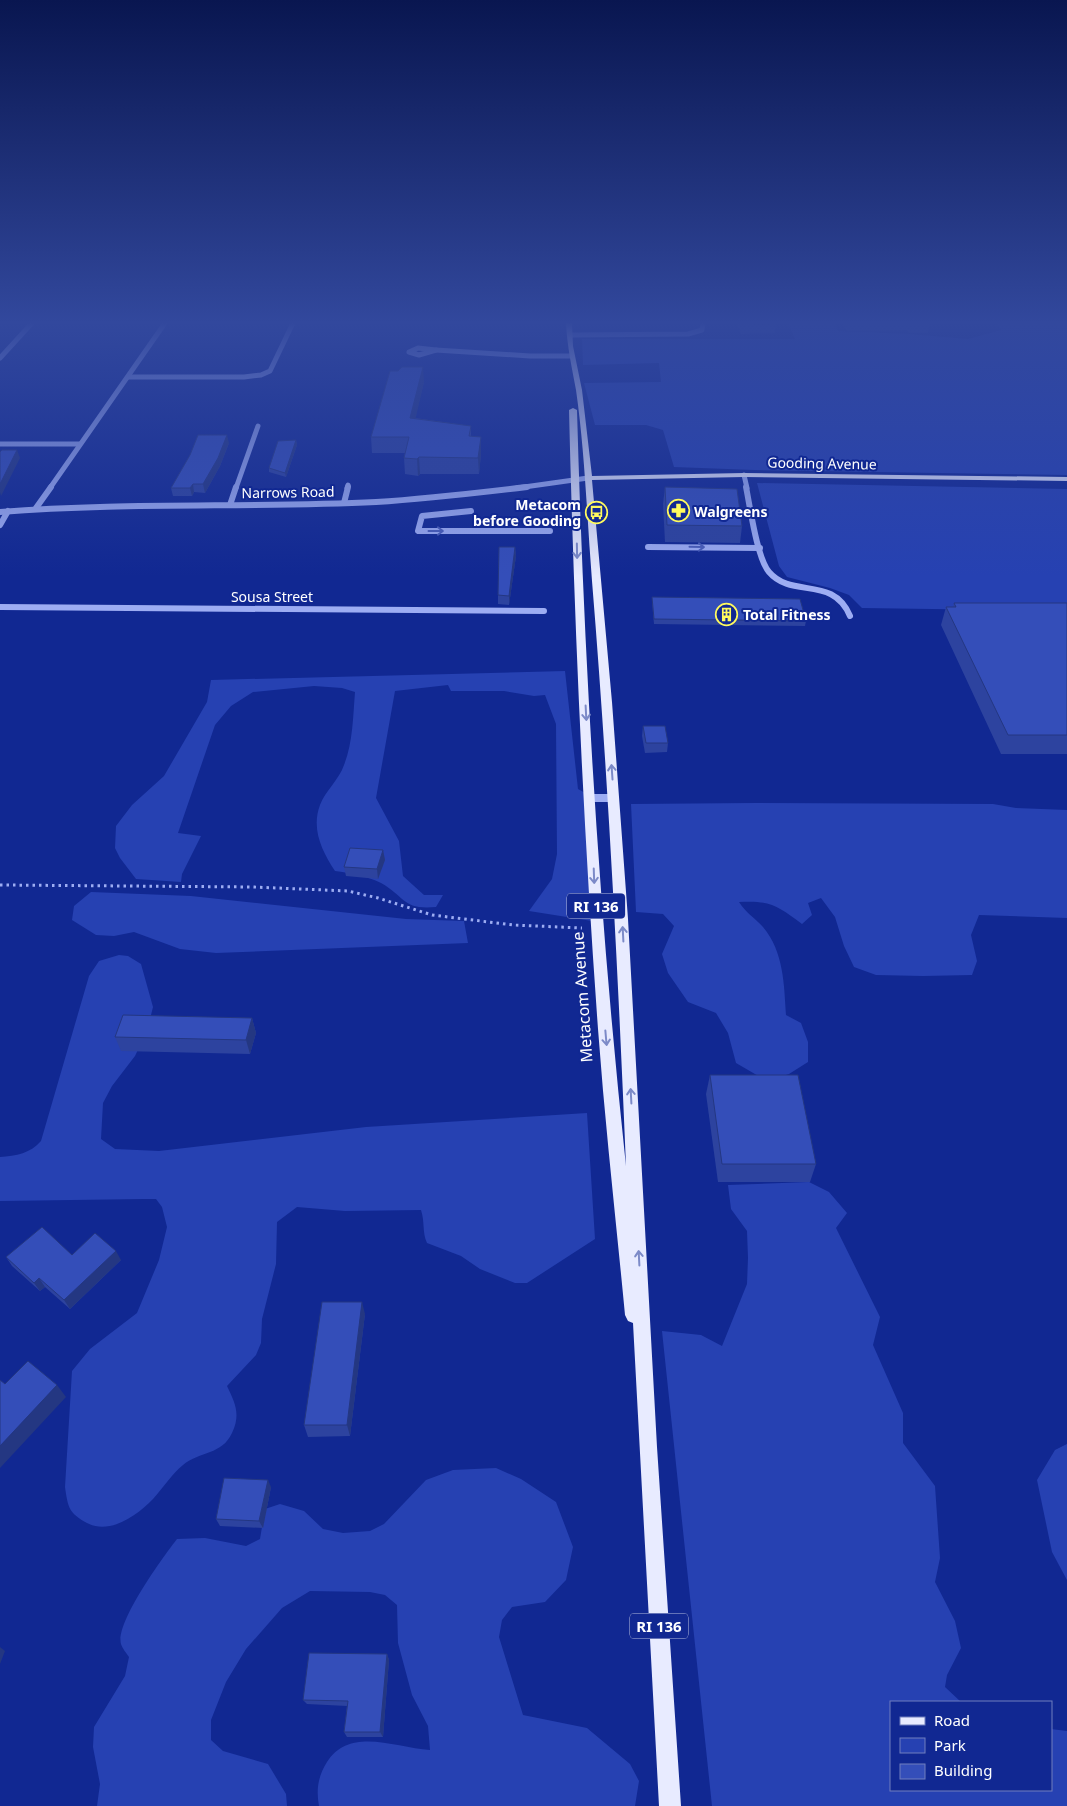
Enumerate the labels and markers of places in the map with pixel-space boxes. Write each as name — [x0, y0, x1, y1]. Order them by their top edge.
place label: Metacom before Gooding — [473, 495, 581, 530]
pharmacy icon: Walgreens — [666, 499, 690, 523]
bus stop icon: Metacom before Gooding — [585, 500, 609, 524]
place label: Walgreens — [694, 502, 768, 521]
building icon: Total Fitness — [715, 602, 739, 626]
place label: Total Fitness — [743, 605, 831, 624]

